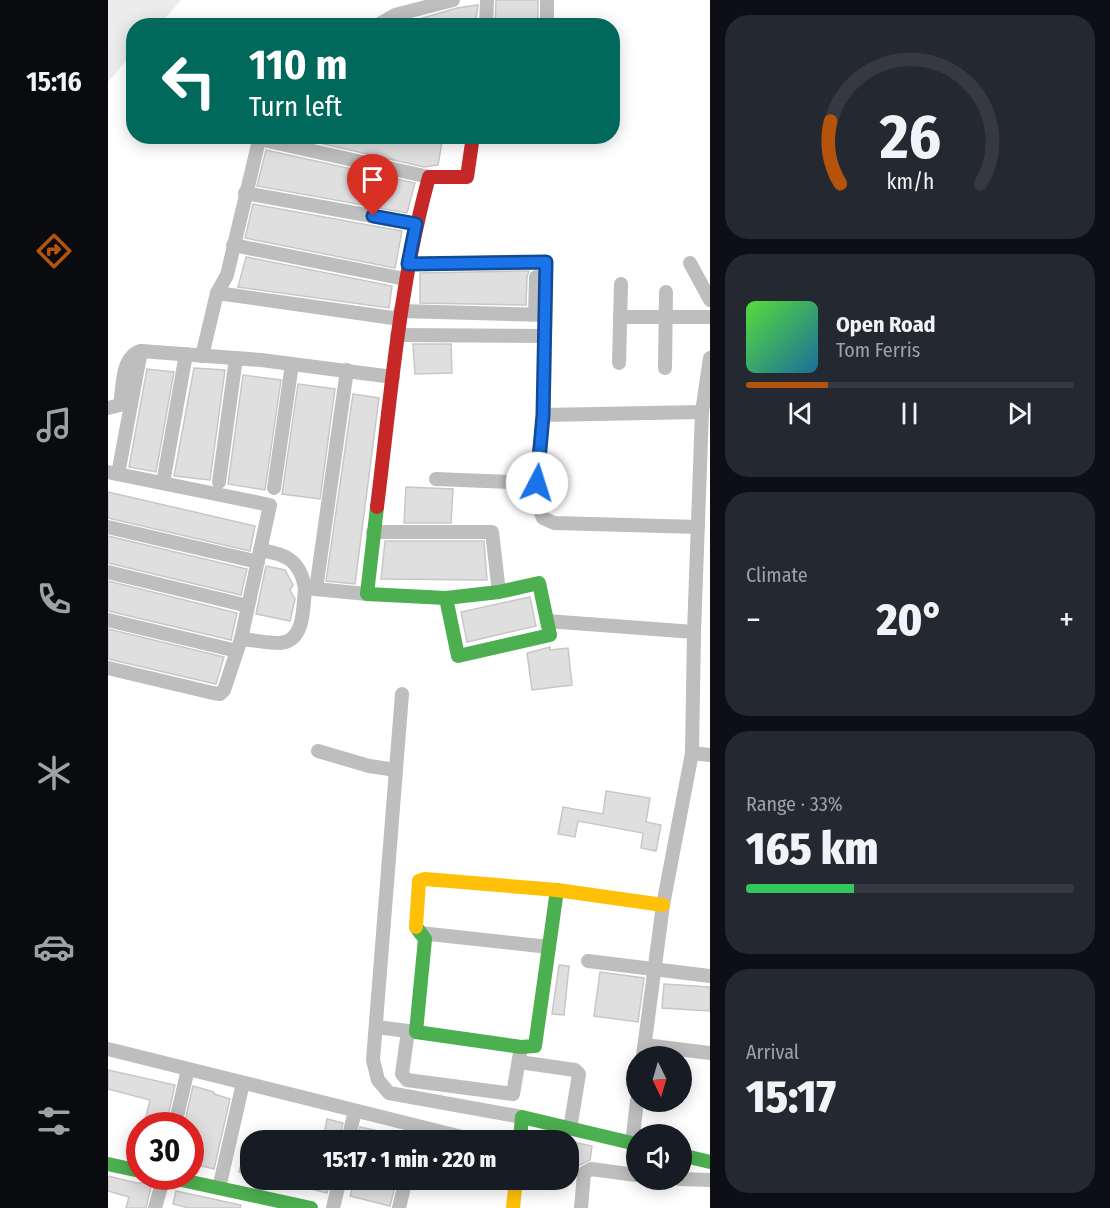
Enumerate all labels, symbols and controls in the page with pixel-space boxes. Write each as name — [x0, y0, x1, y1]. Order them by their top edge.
text: 110 m — [249, 40, 348, 90]
icon: left — [150, 42, 228, 120]
text: 15:16 — [26, 66, 82, 98]
text: Turn left — [249, 91, 342, 123]
text: 26 — [878, 100, 941, 175]
pin — [347, 154, 398, 216]
icon: arrive — [356, 163, 389, 196]
text: km/h — [886, 169, 934, 195]
icon: directions — [33, 230, 75, 272]
text: Open Road — [836, 311, 936, 338]
text: Tom Ferris — [836, 338, 920, 362]
icon: previous — [784, 397, 817, 430]
icon: pause — [893, 397, 926, 430]
icon: next — [1003, 397, 1036, 430]
icon: music — [33, 404, 75, 446]
position arrow — [505, 451, 569, 515]
text: Climate — [746, 563, 808, 587]
icon: phone — [33, 578, 75, 620]
text: 20° — [876, 593, 943, 647]
text: − — [746, 600, 761, 640]
text: + — [1059, 600, 1074, 640]
icon: climate — [33, 752, 75, 794]
text: Range · 33% — [746, 792, 843, 816]
text: 165 km — [746, 822, 878, 876]
icon: car — [33, 926, 75, 968]
text: Arrival — [746, 1040, 799, 1064]
north arrow — [626, 1046, 692, 1112]
map controls — [626, 1046, 692, 1190]
text: 15:17 — [746, 1070, 836, 1124]
icon: filters — [33, 1100, 75, 1142]
speed limit sign: 30 — [126, 1112, 204, 1190]
button: sound — [626, 1124, 692, 1190]
text: 15:17 · 1 min · 220 m — [323, 1146, 496, 1173]

